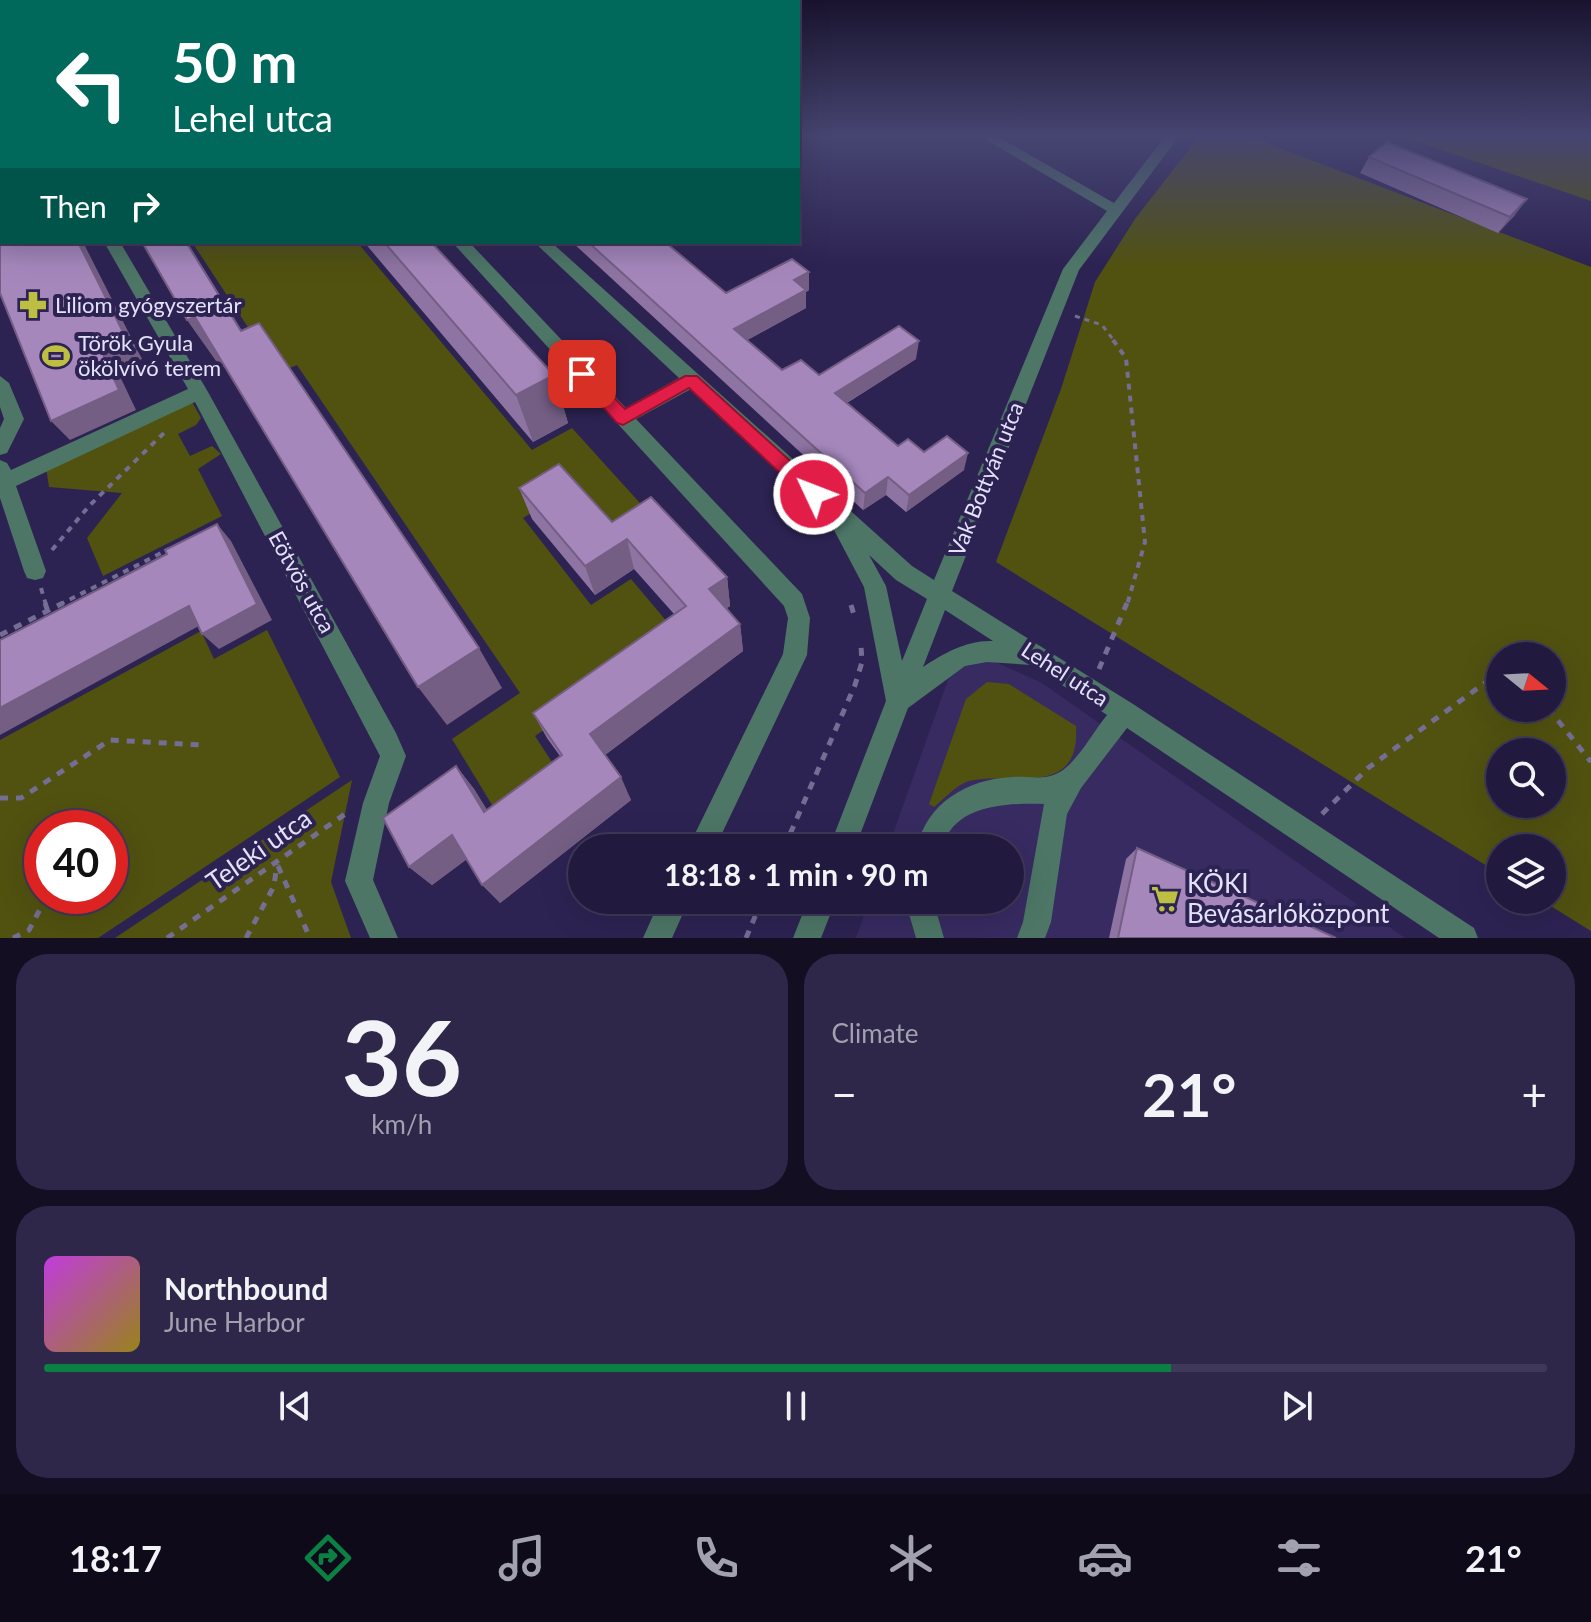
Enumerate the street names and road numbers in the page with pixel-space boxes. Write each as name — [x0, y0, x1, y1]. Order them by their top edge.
street label: Vak Bottyán utca — [942, 398, 1029, 560]
street label: Eötvös utca — [263, 526, 342, 638]
street label: Lehel utca — [1017, 635, 1114, 712]
street label: Teleki utca — [200, 801, 317, 897]

